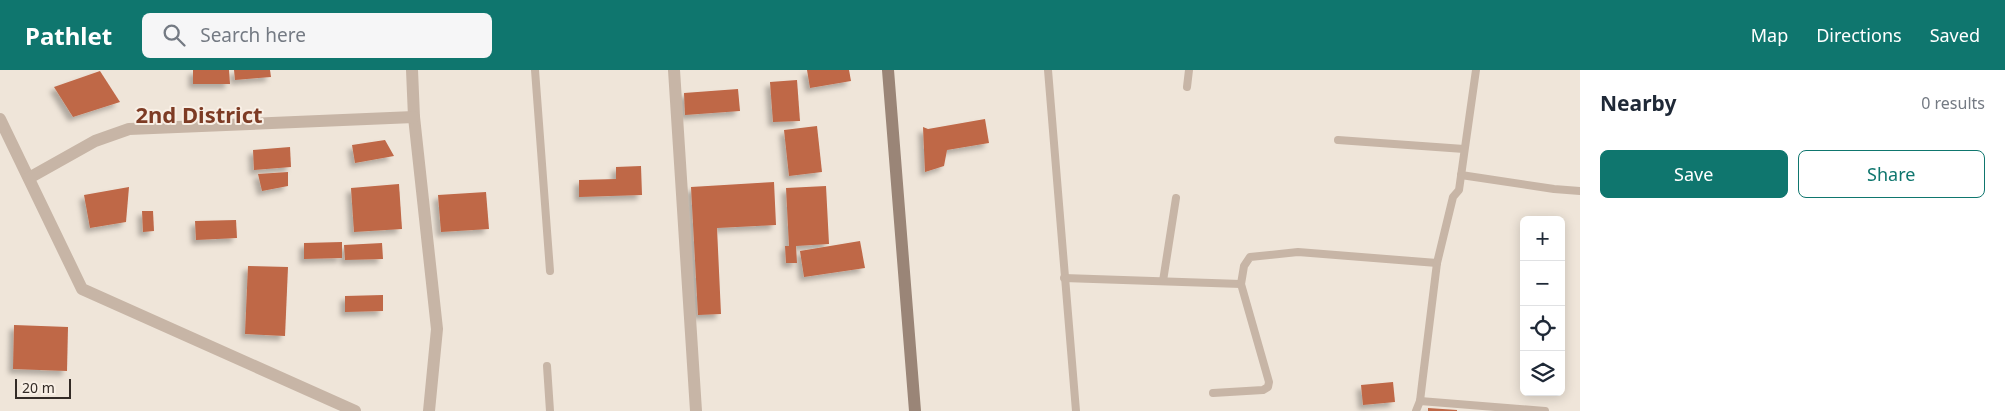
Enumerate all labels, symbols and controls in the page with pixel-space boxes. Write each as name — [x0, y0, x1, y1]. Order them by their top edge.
search box — [142, 13, 492, 58]
text: Pathlet — [25, 19, 112, 52]
icon: search — [160, 21, 188, 49]
text: Search here — [200, 22, 306, 48]
text: Map — [1751, 23, 1788, 47]
text: Directions — [1816, 23, 1902, 47]
text: Saved — [1930, 23, 1980, 47]
text: Nearby — [1600, 89, 1676, 117]
text: 0 results — [1921, 92, 1985, 114]
district label: 2nd District — [135, 99, 263, 129]
button: Save — [1600, 150, 1788, 198]
button: Share — [1798, 150, 1985, 198]
map controls — [1520, 216, 1565, 396]
button: + — [1520, 216, 1565, 261]
button: − — [1520, 261, 1565, 306]
button: locate — [1520, 306, 1565, 351]
button: layers — [1520, 351, 1565, 396]
scale bar — [15, 376, 71, 399]
text: 20 m — [22, 378, 55, 397]

